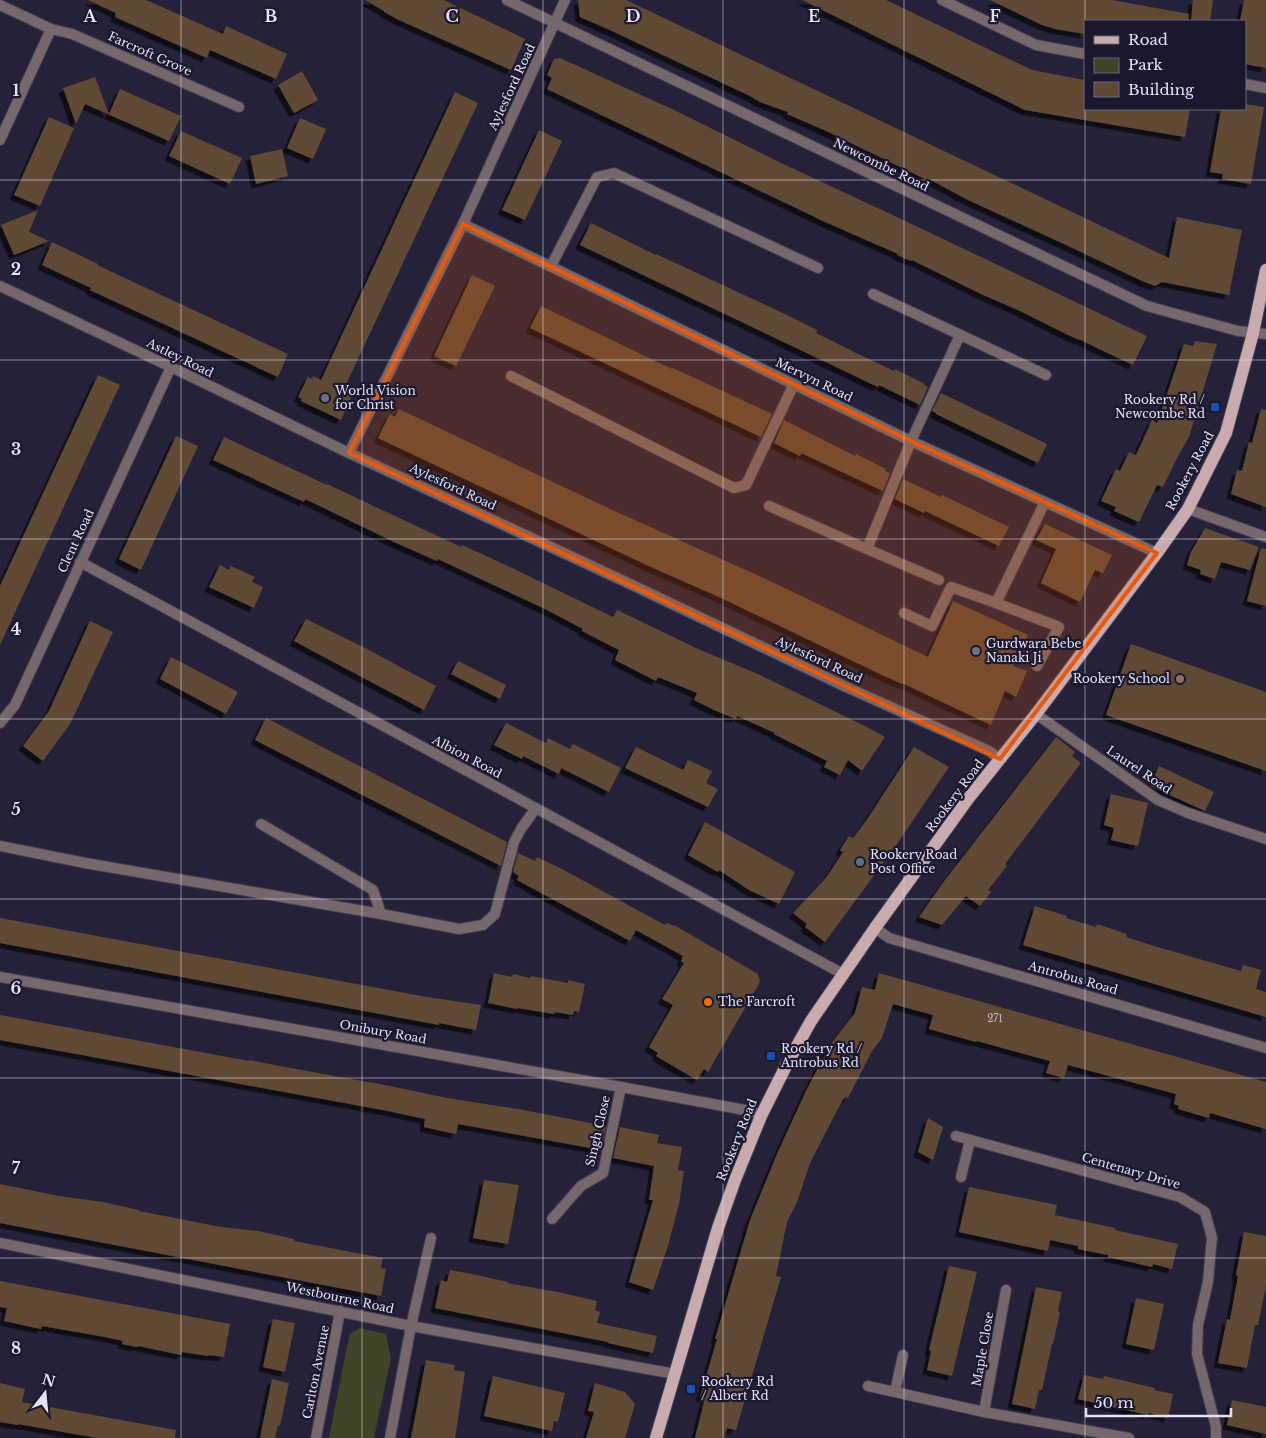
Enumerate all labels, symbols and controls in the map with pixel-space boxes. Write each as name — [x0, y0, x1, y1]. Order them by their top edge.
text: A — [83, 6, 98, 26]
text: B — [265, 6, 278, 26]
text: C — [445, 6, 459, 26]
text: D — [626, 6, 640, 26]
text: E — [808, 6, 820, 26]
text: F — [989, 6, 1001, 26]
legend — [1084, 20, 1246, 110]
street label: Farcroft Grove — [106, 28, 195, 79]
text: Road — [1128, 30, 1168, 49]
street label: Aylesford Road — [484, 41, 538, 133]
text: Park — [1128, 55, 1164, 74]
text: 1 — [13, 80, 20, 100]
text: Building — [1128, 80, 1195, 99]
street label: Newcombe Road — [831, 135, 931, 194]
text: 2 — [11, 259, 21, 279]
street label: Astley Road — [143, 334, 216, 380]
street label: Mervyn Road — [773, 354, 855, 405]
place label: World Vision for Christ — [334, 383, 416, 412]
marker: World Vision for Christ — [319, 392, 331, 404]
place label: Rookery Rd / Newcombe Rd — [1115, 392, 1205, 421]
marker: Rookery Rd / Newcombe Rd — [1209, 401, 1221, 413]
street label: Rookery Road — [1162, 429, 1217, 513]
text: 3 — [11, 439, 21, 459]
street label: Aylesford Road — [407, 459, 499, 513]
street label: Clent Road — [54, 507, 97, 575]
text: 4 — [11, 619, 21, 639]
street label: Aylesford Road — [773, 632, 865, 686]
place label: Gurdwara Bebe Nanaki Ji — [986, 636, 1081, 665]
marker: Gurdwara Bebe Nanaki Ji — [970, 645, 982, 657]
place label: Rookery School — [1073, 671, 1170, 686]
marker: Rookery School — [1174, 673, 1186, 685]
street label: Albion Road — [429, 731, 505, 781]
street label: Laurel Road — [1104, 742, 1175, 797]
street label: Rookery Road — [922, 756, 987, 835]
text: 5 — [11, 799, 21, 819]
place label: Rookery Road Post Office — [870, 847, 957, 876]
marker: Rookery Road Post Office — [854, 856, 866, 868]
street label: Antrobus Road — [1026, 957, 1120, 997]
text: 6 — [11, 978, 22, 998]
place label: The Farcroft — [718, 994, 796, 1009]
marker: The Farcroft — [702, 996, 714, 1008]
house number: 271 — [987, 1012, 1003, 1025]
street label: Onibury Road — [338, 1016, 428, 1047]
place label: Rookery Rd / Antrobus Rd — [780, 1041, 863, 1070]
marker: Rookery Rd / Antrobus Rd — [765, 1050, 777, 1062]
street label: Singh Close — [582, 1094, 613, 1168]
street label: Rookery Road — [713, 1097, 760, 1183]
street label: Centenary Drive — [1080, 1149, 1182, 1192]
text: 7 — [12, 1158, 21, 1178]
street label: Westbourne Road — [284, 1279, 395, 1316]
street label: Maple Close — [969, 1310, 996, 1388]
street label: Carlton Avenue — [299, 1324, 332, 1420]
text: 8 — [11, 1338, 21, 1358]
north arrow — [20, 1368, 70, 1418]
text: N — [40, 1370, 57, 1391]
place label: Rookery Rd / Albert Rd — [701, 1374, 774, 1403]
marker: Rookery Rd / Albert Rd — [685, 1383, 697, 1395]
scale bar — [1086, 1386, 1231, 1418]
text: 50 m — [1094, 1393, 1134, 1412]

